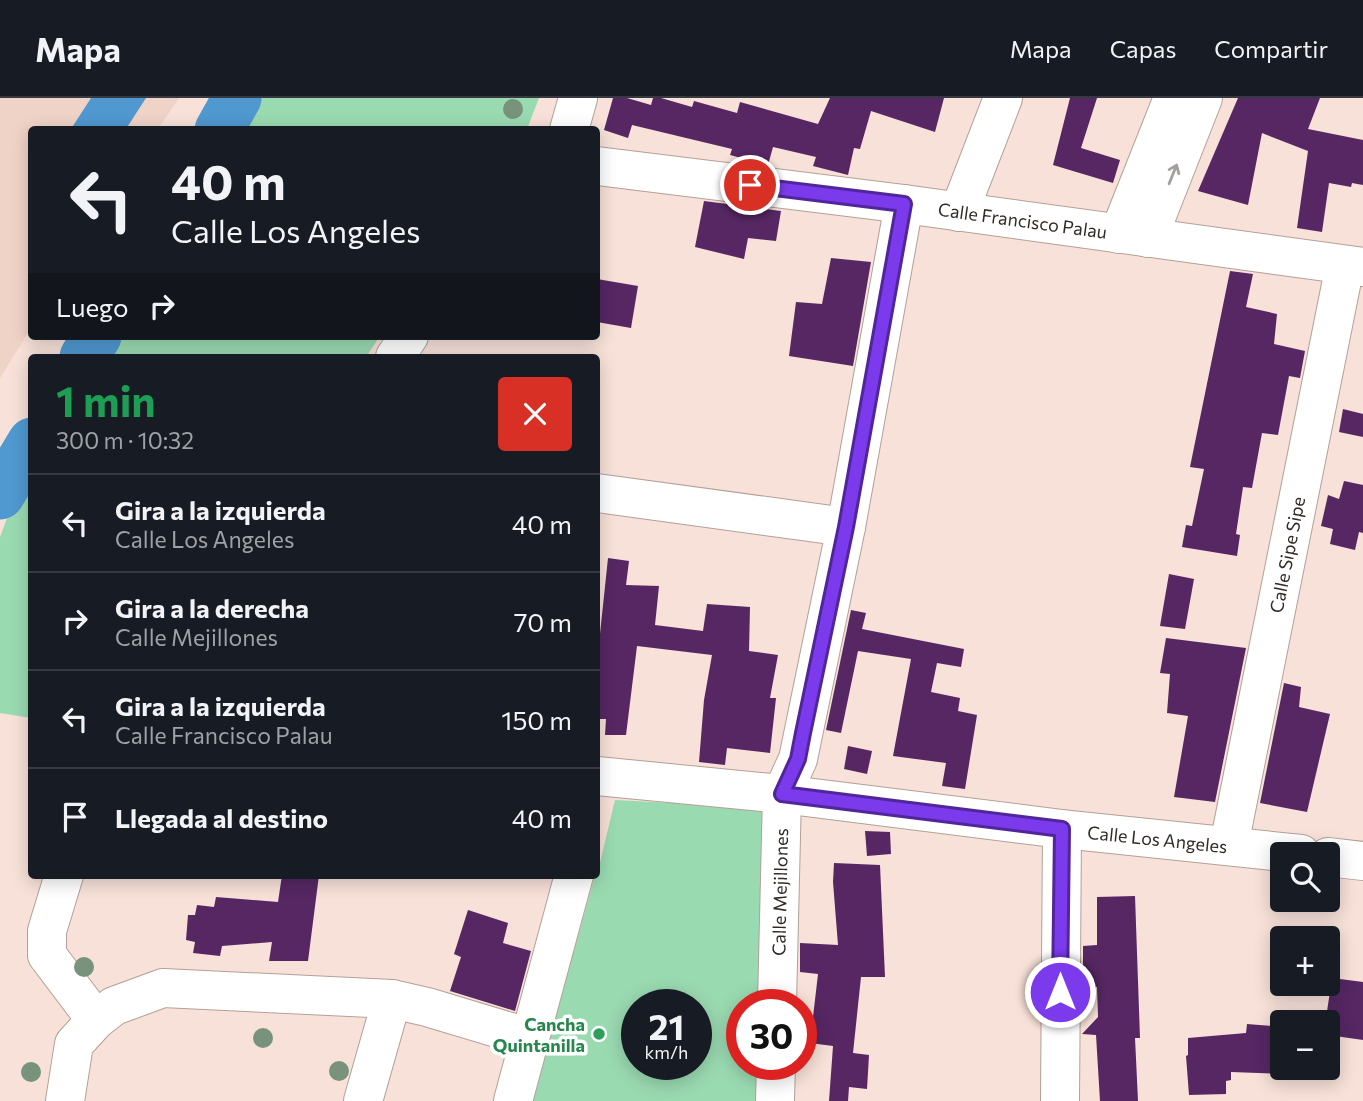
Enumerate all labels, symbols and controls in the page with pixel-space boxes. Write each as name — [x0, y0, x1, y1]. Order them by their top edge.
text: Mapa — [35, 28, 121, 69]
text: Mapa — [1010, 34, 1072, 63]
text: Capas — [1110, 34, 1176, 63]
text: Compartir — [1214, 34, 1328, 63]
text: 40 m — [171, 150, 286, 210]
icon: left — [56, 154, 147, 245]
pin — [720, 155, 780, 215]
one-way arrow — [1168, 164, 1181, 186]
icon: arrive — [731, 166, 769, 204]
street label: Calle Francisco Palau — [937, 198, 1108, 243]
text: Calle Los Angeles — [171, 210, 421, 250]
icon: right — [143, 287, 181, 325]
text: Luego — [56, 291, 129, 322]
text: 1 min — [56, 374, 156, 426]
button: close — [498, 377, 572, 451]
text: 300 m · 10:32 — [56, 426, 194, 454]
text: Gira a la izquierda — [115, 494, 326, 525]
street label: Calle Sipe Sipe — [1265, 495, 1309, 615]
icon: left — [56, 504, 94, 542]
text: 40 m — [512, 508, 572, 539]
text: Calle Los Angeles — [115, 525, 294, 553]
text: Gira a la derecha — [115, 592, 309, 623]
icon: right — [56, 602, 94, 640]
text: 70 m — [514, 606, 572, 637]
text: Calle Mejillones — [115, 623, 278, 651]
text: Gira a la izquierda — [115, 690, 326, 721]
icon: left — [56, 700, 94, 738]
text: 150 m — [501, 704, 572, 735]
text: Calle Francisco Palau — [115, 721, 332, 749]
icon: arrive — [56, 798, 94, 836]
text: Llegada al destino — [115, 802, 328, 833]
text: 40 m — [512, 802, 572, 833]
street label: Calle Los Angeles — [1086, 821, 1228, 857]
street label: Calle Mejillones — [767, 828, 792, 956]
map controls — [1270, 842, 1340, 1080]
button: search — [1270, 842, 1340, 912]
button: + — [1270, 926, 1340, 996]
position arrow — [1023, 955, 1097, 1029]
speed limit sign: 30 — [726, 989, 817, 1080]
text: 21 — [649, 1004, 684, 1047]
button: − — [1270, 1010, 1340, 1080]
place label: Cancha Quintanilla — [493, 1013, 585, 1056]
marker: Cancha Quintanilla — [591, 1026, 607, 1042]
text: km/h — [645, 1041, 688, 1063]

